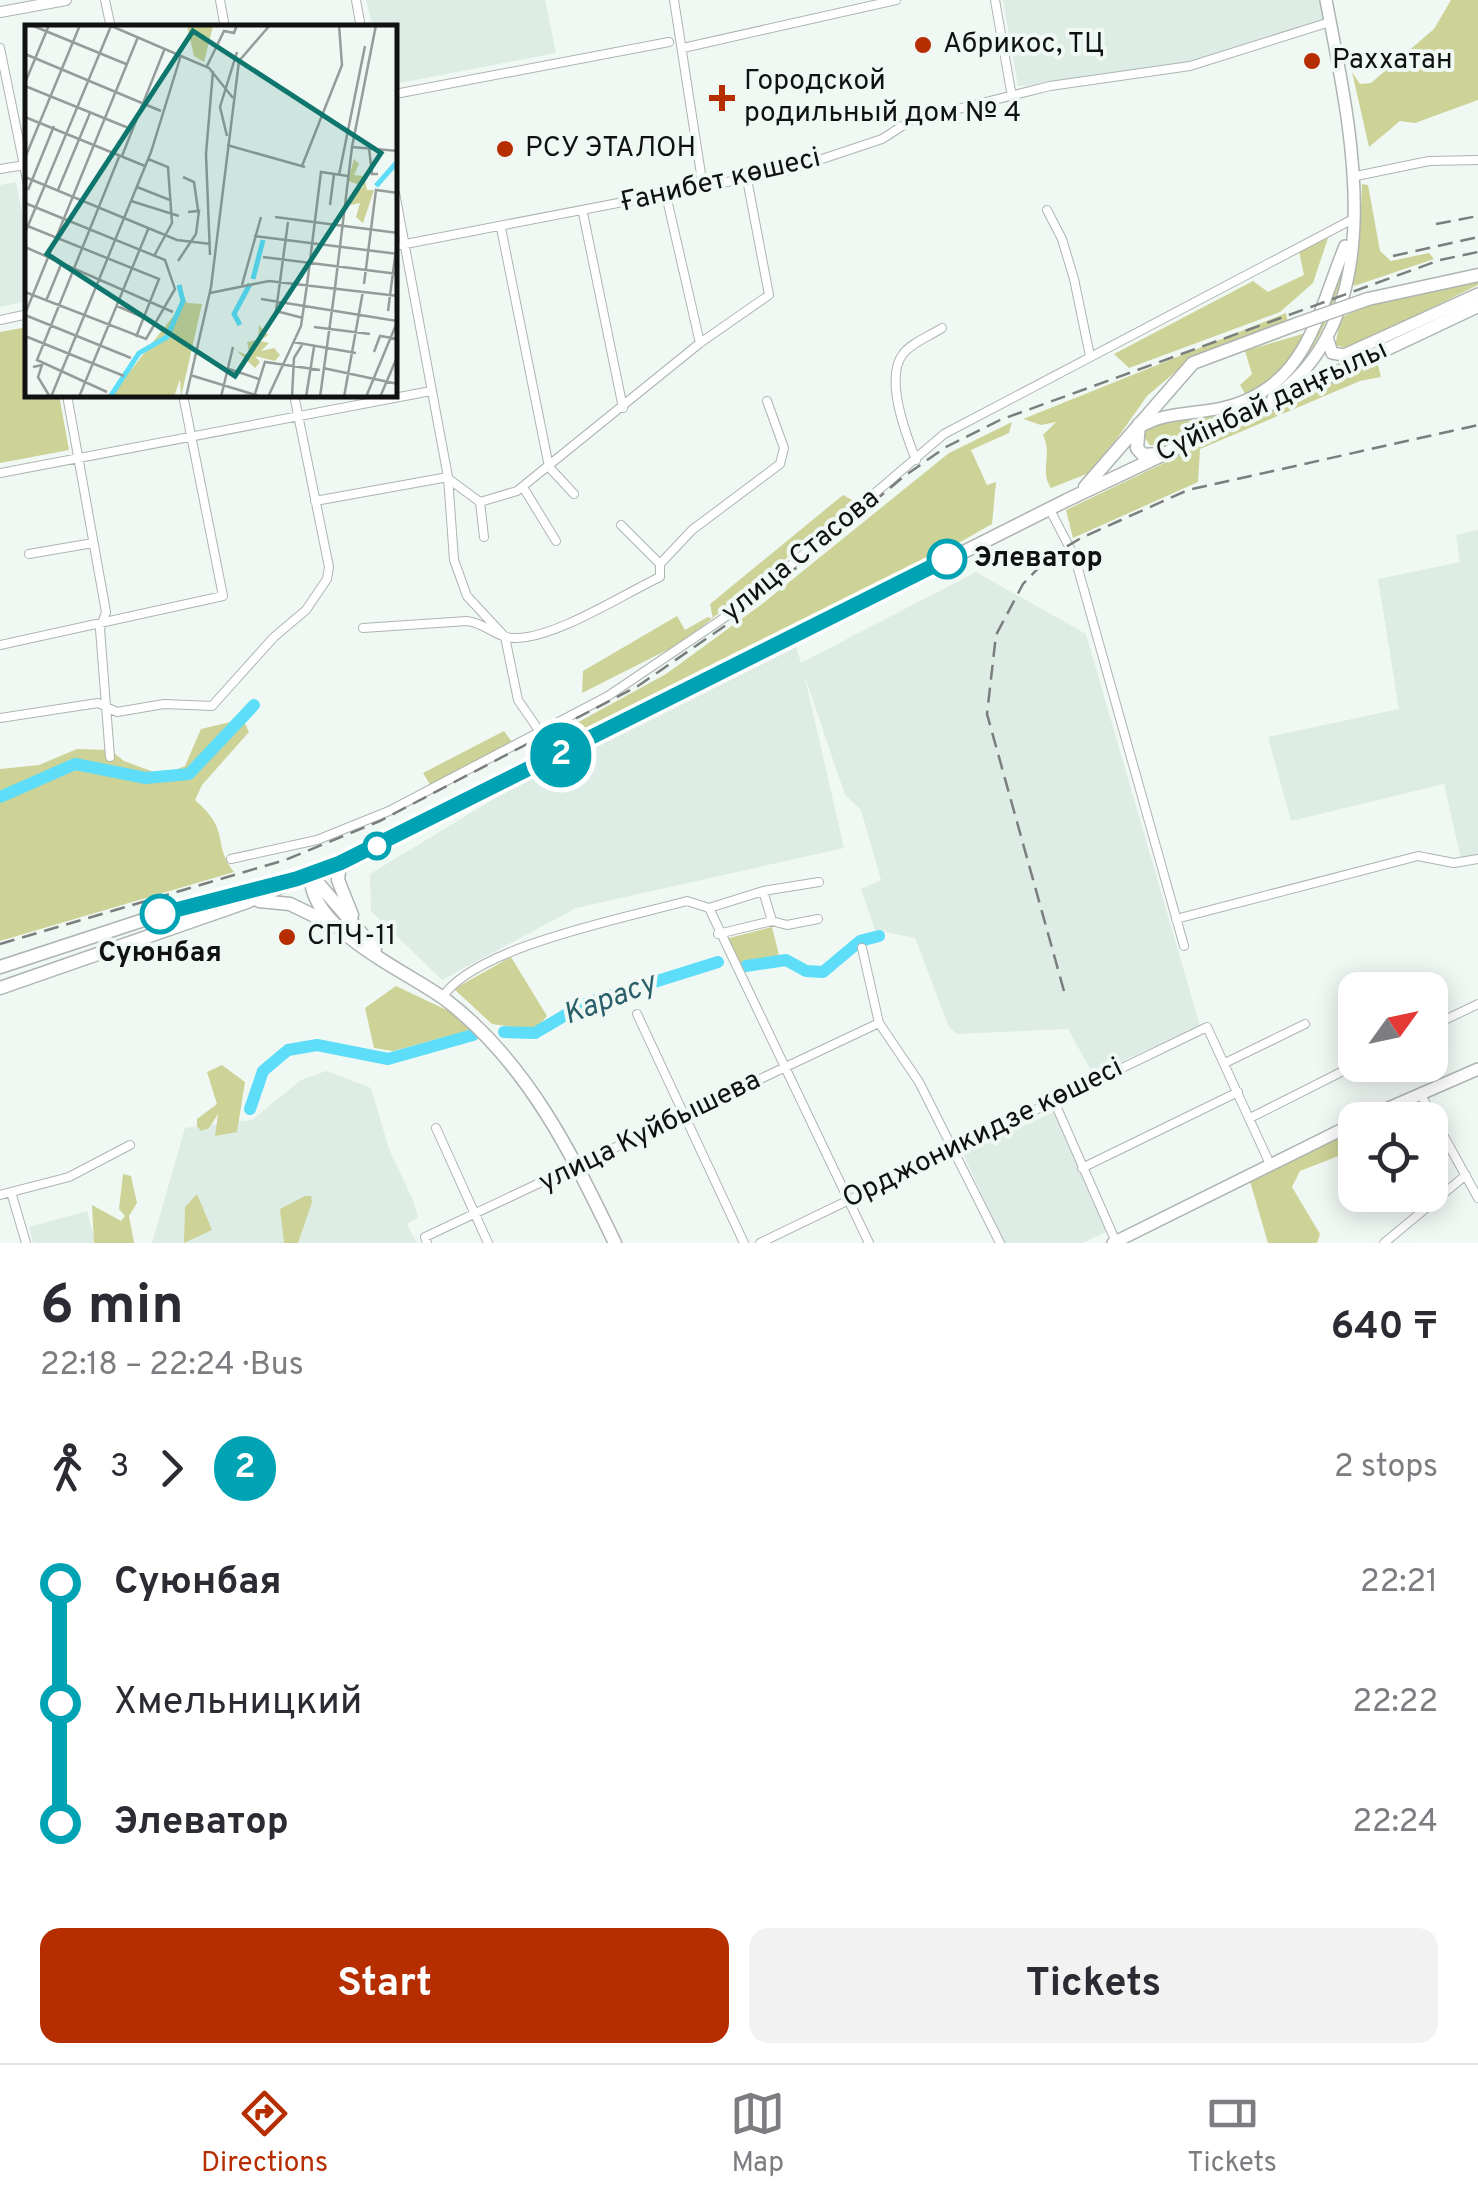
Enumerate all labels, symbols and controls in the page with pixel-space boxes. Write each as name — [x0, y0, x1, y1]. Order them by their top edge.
inset map — [25, 25, 398, 398]
place label: Абрикос, ТЦ — [943, 27, 1105, 63]
marker: Абрикос, ТЦ — [912, 34, 934, 56]
place label: Раххатан — [1332, 43, 1453, 79]
marker: Раххатан — [1301, 50, 1323, 72]
place label: Городской родильный дом № 4 — [744, 64, 1021, 132]
marker: Городской родильный дом № 4 — [709, 85, 735, 111]
place label: РСУ ЭТАЛОН — [525, 131, 696, 167]
marker: РСУ ЭТАЛОН — [494, 138, 516, 160]
street label: Ғанибет көшесі — [618, 141, 824, 221]
street label: Сүйінбай даңғылы — [1150, 333, 1394, 471]
street label: улица Стасова — [715, 481, 887, 631]
marker: Элеватор — [928, 540, 966, 578]
place label: Элеватор — [974, 541, 1103, 577]
line badge: 2 — [528, 722, 594, 788]
text: 2 — [550, 733, 572, 777]
unlabelled marker — [364, 833, 390, 859]
marker: Суюнбая — [141, 895, 179, 933]
place label: СПЧ-11 — [307, 919, 396, 955]
marker: СПЧ-11 — [276, 926, 298, 948]
place label: Суюнбая — [98, 936, 222, 972]
water label: Карасу — [558, 965, 664, 1035]
north arrow — [1338, 972, 1448, 1082]
map controls — [1338, 972, 1448, 1212]
street label: Орджоникидзе көшесі — [837, 1050, 1129, 1218]
street label: улица Куйбышева — [533, 1063, 767, 1201]
button: locate — [1338, 1102, 1448, 1212]
text: 6 min — [40, 1273, 184, 1343]
text: 640 ₸ — [1331, 1304, 1438, 1353]
text: 22:18 – 22:24 · Bus — [40, 1346, 304, 1386]
icon: walk — [40, 1441, 95, 1496]
icon: forward — [144, 1441, 199, 1496]
text: 2 — [234, 1446, 256, 1490]
text: 3 — [110, 1448, 129, 1488]
text: 2 stops — [1334, 1448, 1438, 1488]
text: Суюнбая — [114, 1559, 282, 1608]
text: 22:21 — [1360, 1563, 1438, 1603]
text: Хмельницкий — [114, 1679, 362, 1728]
text: 22:22 — [1352, 1683, 1438, 1723]
text: Элеватор — [114, 1799, 289, 1848]
text: 22:24 — [1352, 1803, 1438, 1843]
button: Start — [40, 1928, 729, 2043]
button: Tickets — [749, 1928, 1438, 2043]
tab: Directions — [201, 2086, 328, 2182]
tab: Map — [730, 2086, 785, 2182]
tab: Tickets — [1187, 2086, 1277, 2182]

